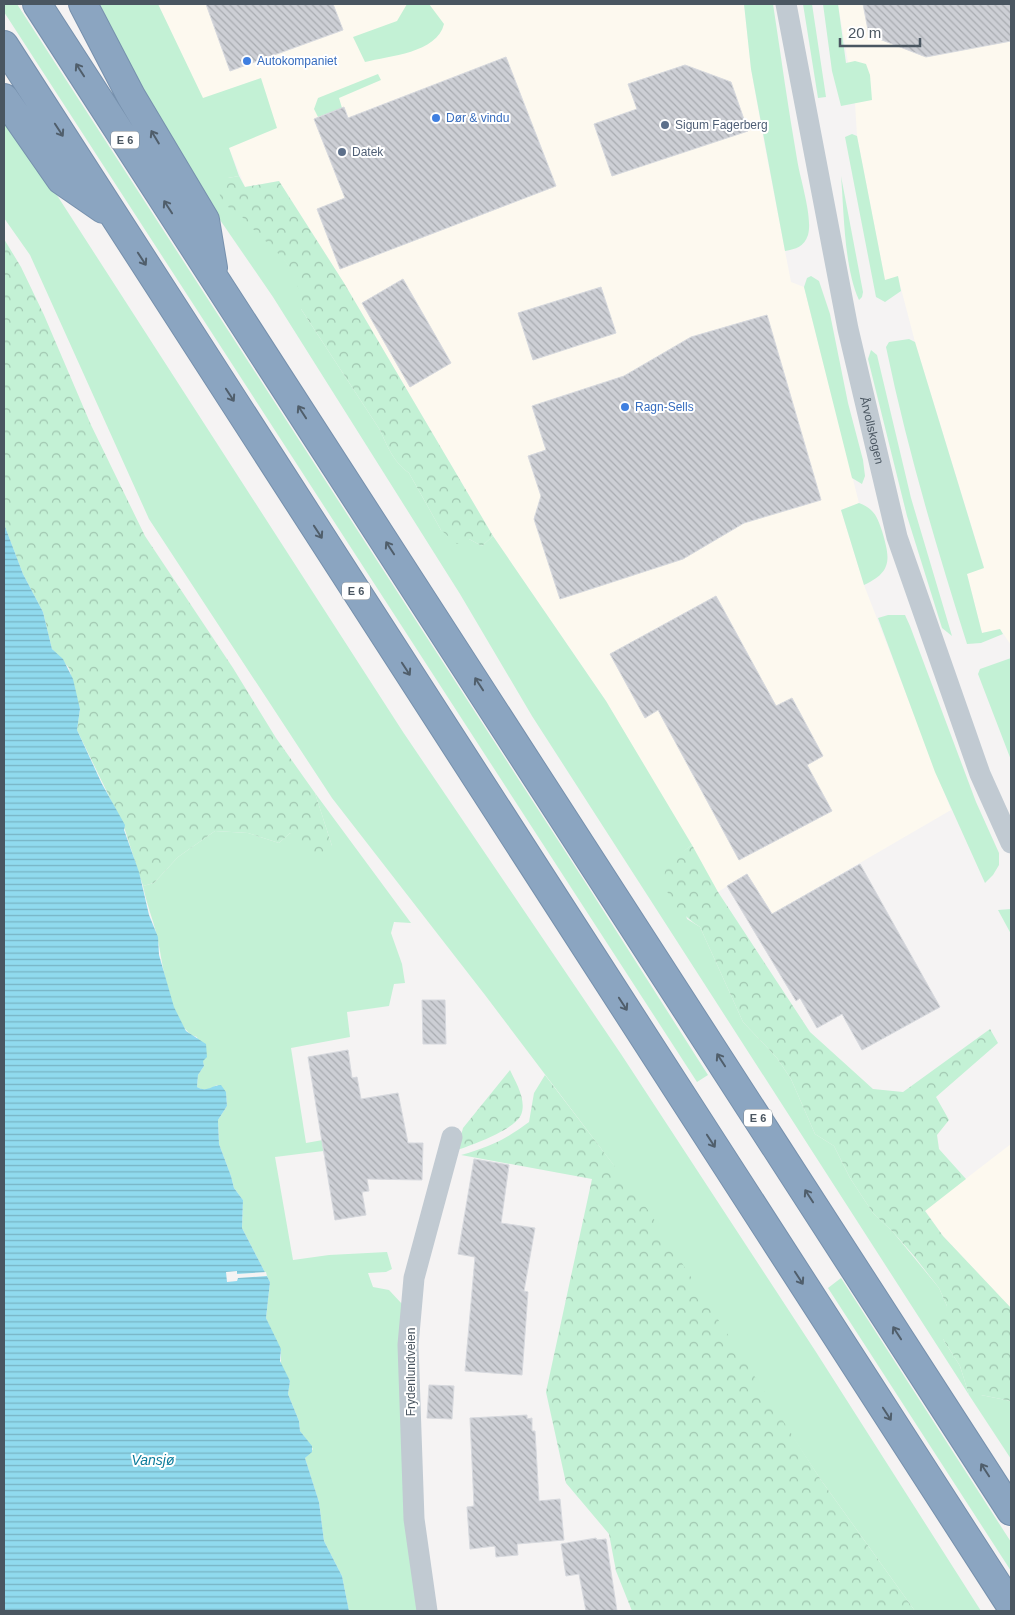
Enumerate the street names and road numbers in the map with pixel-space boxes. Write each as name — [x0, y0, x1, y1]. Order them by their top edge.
road number: E 6 — [111, 132, 139, 148]
street label: Årvollskogen — [857, 395, 887, 465]
road number: E 6 — [342, 582, 370, 600]
road number: E 6 — [744, 1110, 772, 1126]
street label: Frydenlundveien — [404, 1328, 418, 1416]

